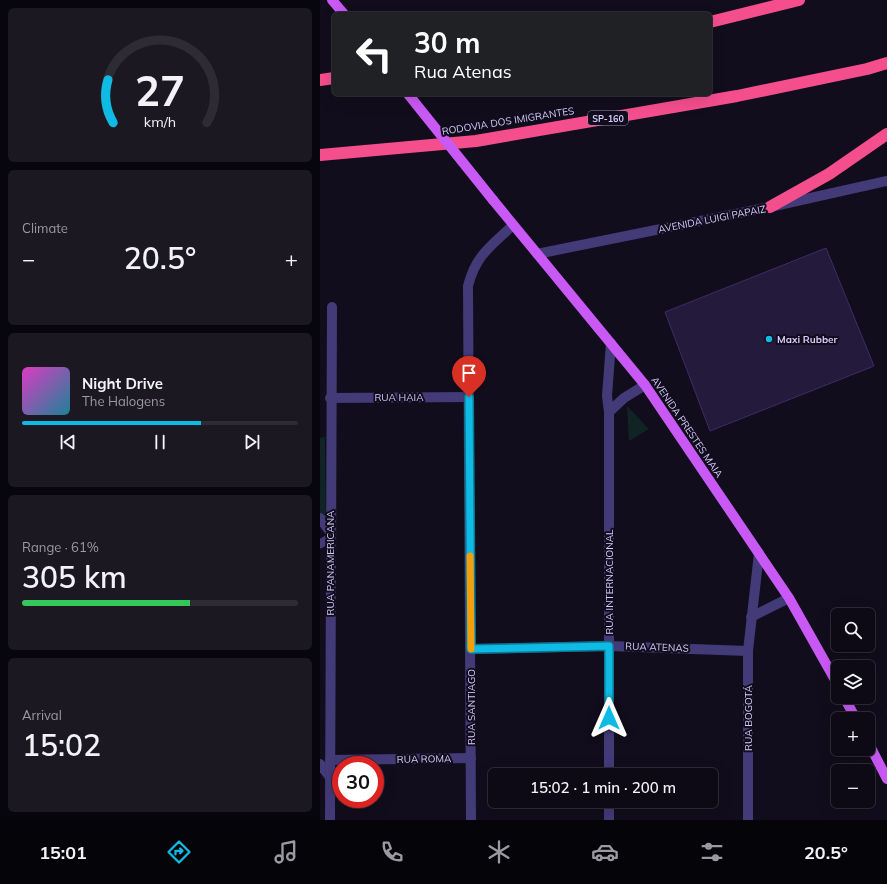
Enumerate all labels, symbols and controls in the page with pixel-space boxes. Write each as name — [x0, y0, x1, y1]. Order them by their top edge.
text: 30 m — [414, 25, 480, 60]
icon: left — [348, 28, 400, 80]
text: Rua Atenas — [414, 60, 512, 83]
text: 27 — [135, 64, 185, 116]
street label: RODOVIA DOS IMIGRANTES — [441, 104, 575, 138]
road number: SP-160 — [588, 111, 628, 125]
text: km/h — [144, 113, 176, 131]
street label: AVENIDA LUIGI PAPAIZ — [657, 202, 767, 236]
text: Climate — [22, 220, 68, 236]
text: 20.5° — [124, 239, 196, 277]
text: − — [22, 245, 35, 273]
text: + — [285, 245, 298, 273]
place label: Maxi Rubber — [777, 333, 838, 346]
marker: Maxi Rubber — [764, 334, 774, 344]
pin — [452, 356, 486, 397]
icon: arrive — [458, 362, 480, 384]
text: Night Drive — [82, 374, 163, 393]
street label: AVENIDA PRESTES MAIA — [648, 374, 726, 480]
street label: RUA HAIA — [374, 391, 424, 404]
text: The Halogens — [82, 393, 165, 409]
icon: previous — [57, 431, 79, 453]
icon: pause — [149, 431, 171, 453]
icon: next — [241, 431, 263, 453]
street label: RUA PANAMERICANA — [324, 510, 337, 615]
street label: RUA INTERNACIONAL — [603, 529, 616, 635]
text: Range · 61% — [22, 539, 99, 555]
text: 305 km — [22, 558, 127, 596]
map controls — [831, 608, 875, 808]
button: search — [831, 608, 875, 652]
street label: RUA ATENAS — [625, 639, 689, 655]
button: layers — [831, 660, 875, 704]
street label: RUA SANTIAGO — [465, 669, 478, 745]
street label: RUA BOGOTÁ — [742, 684, 755, 751]
position arrow — [588, 697, 630, 739]
text: Arrival — [22, 707, 62, 723]
button: + — [831, 712, 875, 756]
text: 15:02 — [22, 726, 101, 764]
street label: RUA ROMA — [397, 752, 452, 766]
speed limit sign: 30 — [332, 756, 384, 808]
button: − — [831, 764, 875, 808]
text: 15:02 · 1 min · 200 m — [530, 778, 676, 797]
icon: directions — [165, 838, 193, 866]
icon: music — [272, 838, 300, 866]
icon: phone — [378, 838, 406, 866]
icon: climate — [485, 838, 513, 866]
icon: car — [591, 838, 619, 866]
icon: filters — [698, 838, 726, 866]
text: 15:01 — [39, 841, 87, 864]
text: 20.5° — [804, 841, 848, 864]

